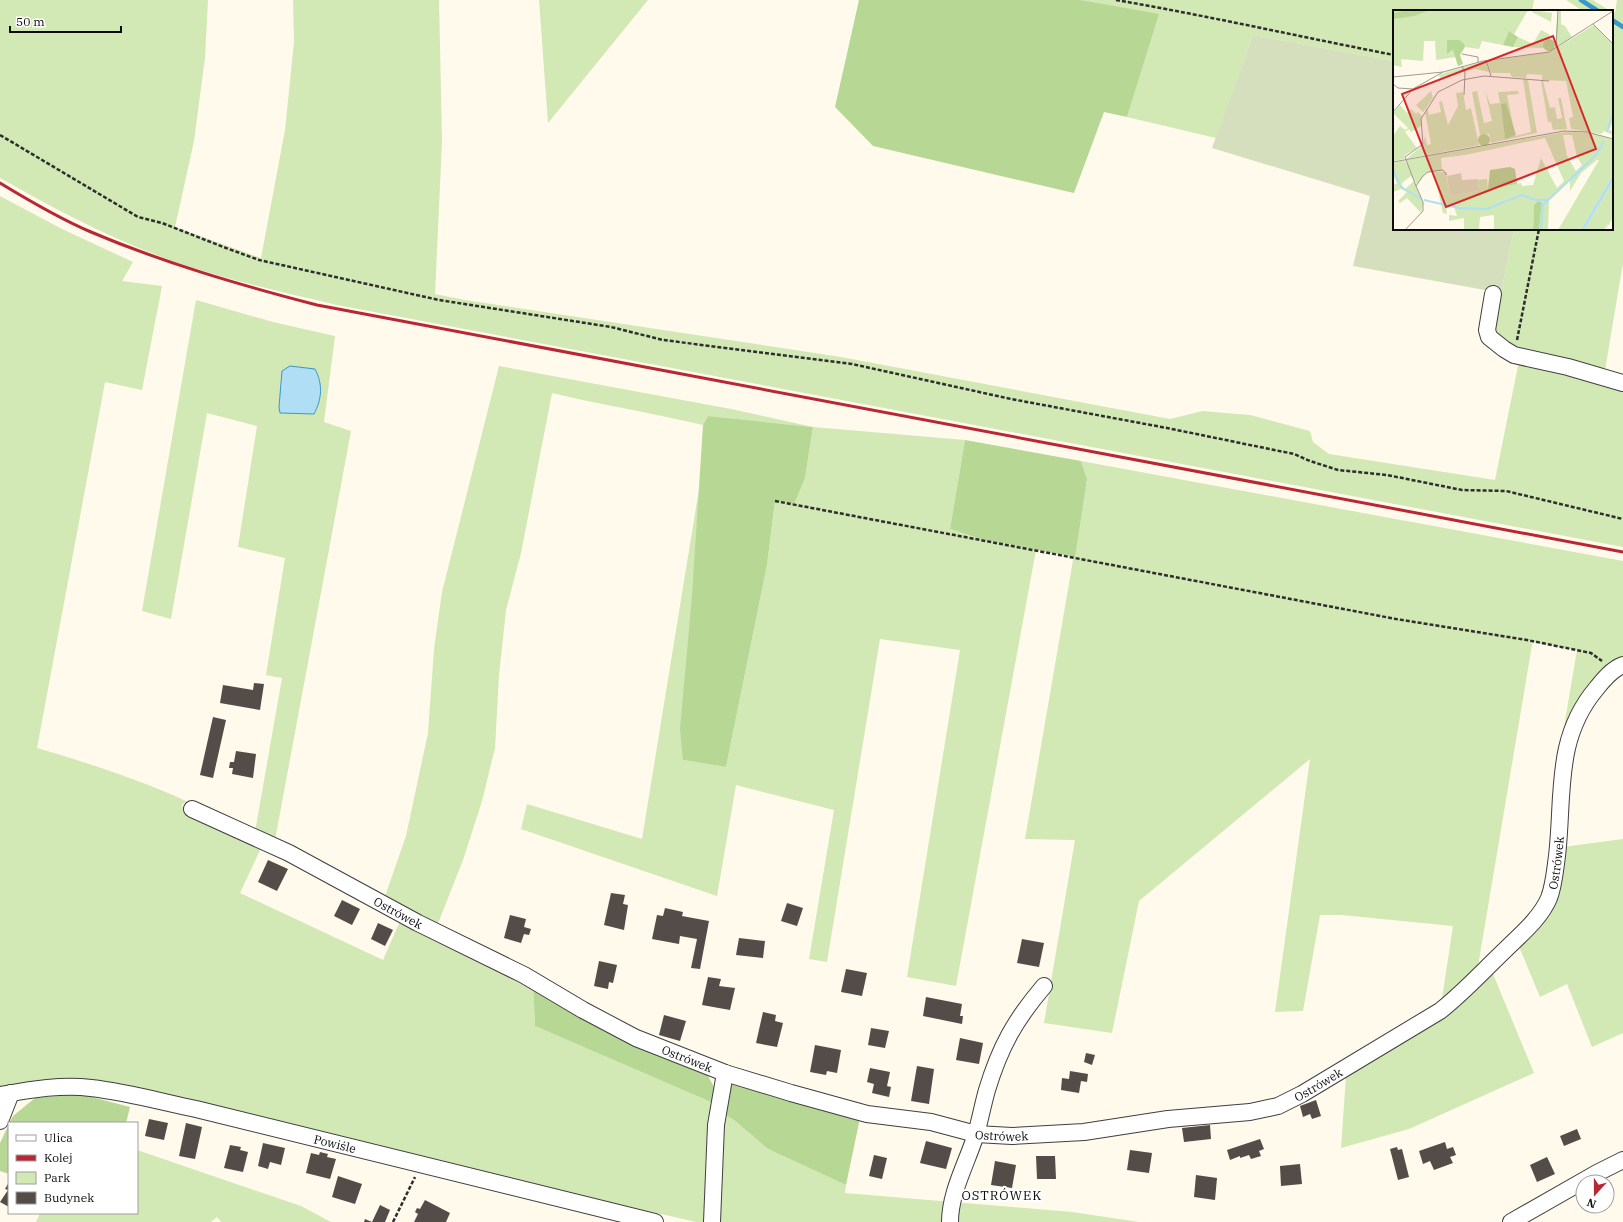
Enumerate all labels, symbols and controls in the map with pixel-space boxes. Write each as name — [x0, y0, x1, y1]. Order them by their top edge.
scale bar — [10, 8, 121, 34]
inset map — [1393, 10, 1613, 230]
text: 50 m — [16, 14, 45, 29]
street label: Ostrówek — [1544, 836, 1566, 891]
street label: Ostrówek — [371, 893, 425, 932]
street label: Ostrówek — [660, 1041, 715, 1075]
street label: Ostrówek — [1291, 1064, 1345, 1104]
legend — [8, 1122, 138, 1214]
street label: Ostrówek — [975, 1126, 1029, 1144]
text: Ulica — [44, 1130, 73, 1145]
street label: Powiśle — [312, 1131, 358, 1156]
text: Kolej — [44, 1150, 73, 1165]
text: Park — [44, 1170, 70, 1185]
north arrow — [1575, 1174, 1615, 1214]
district label: OSTRÓWEK — [961, 1187, 1043, 1204]
text: Budynek — [44, 1190, 94, 1205]
text: N — [1585, 1195, 1598, 1211]

